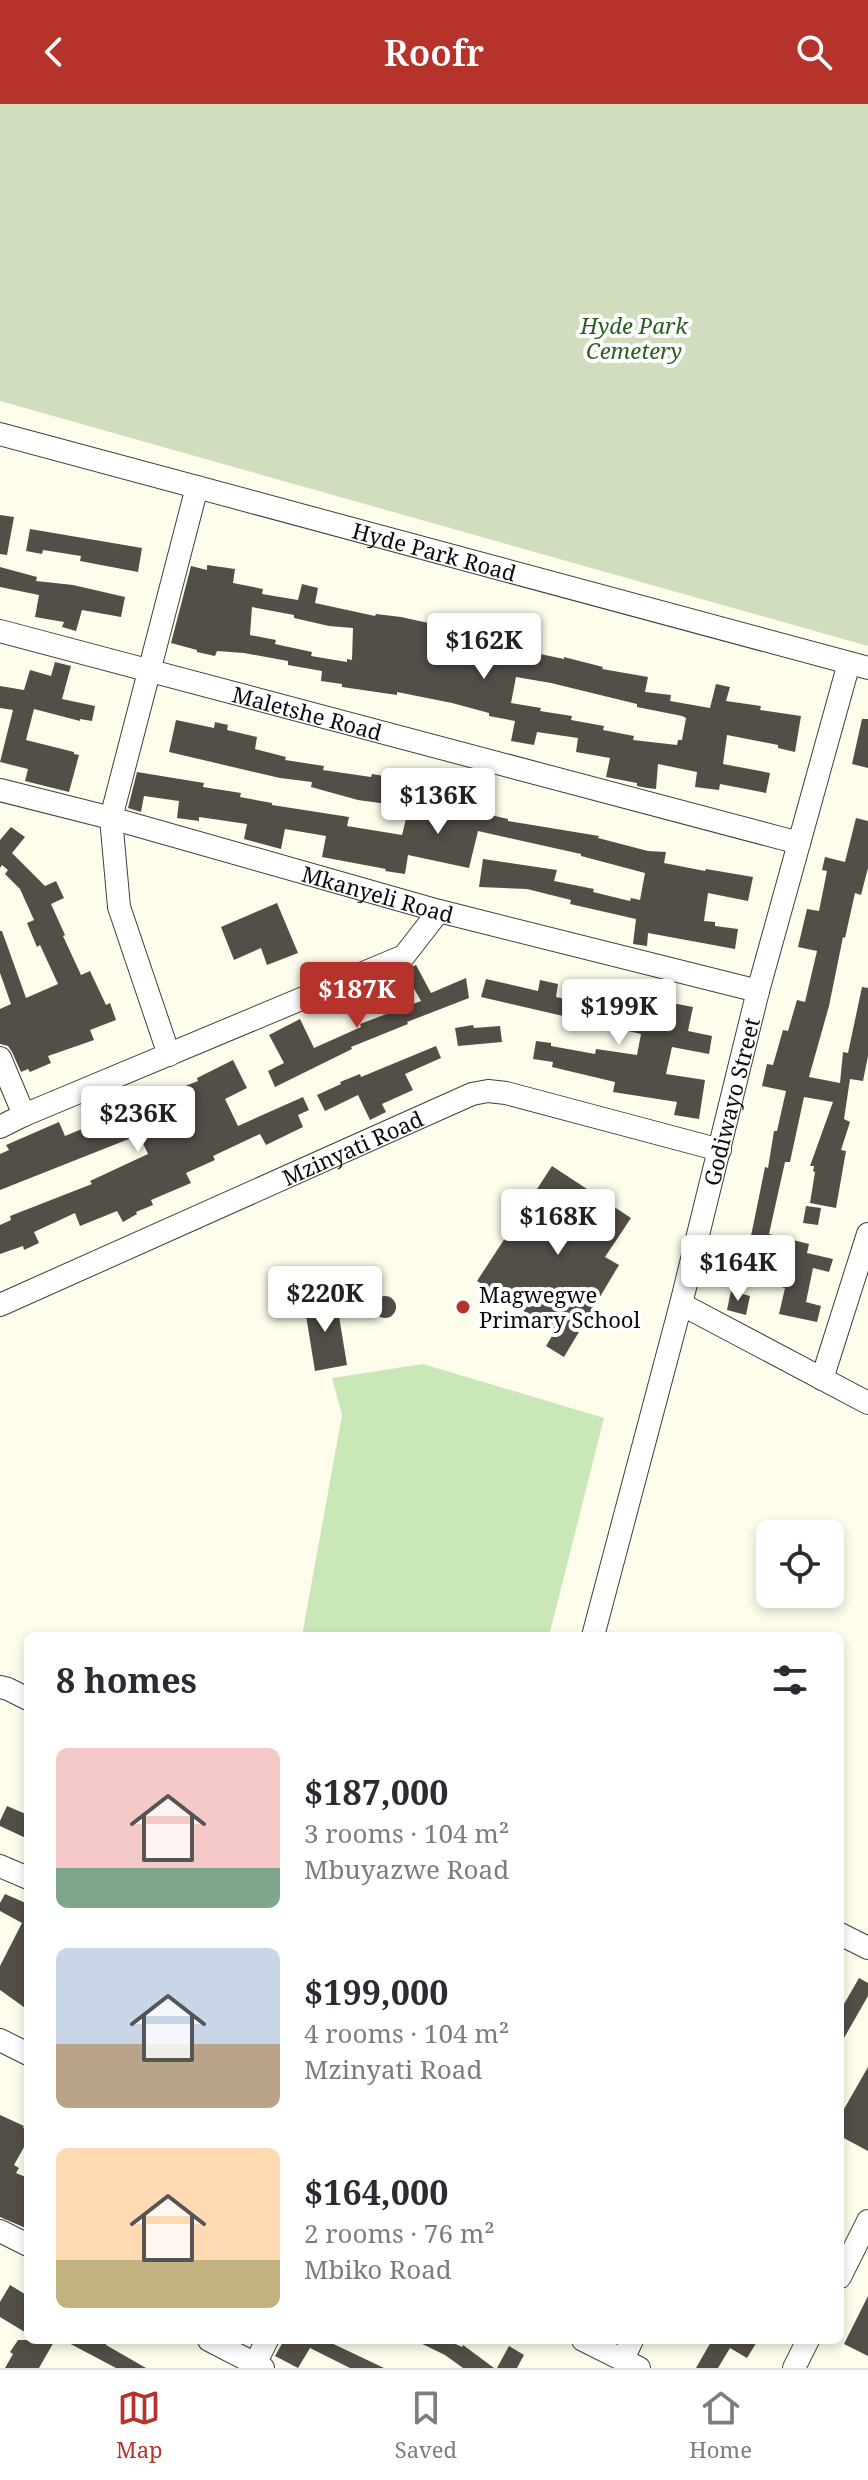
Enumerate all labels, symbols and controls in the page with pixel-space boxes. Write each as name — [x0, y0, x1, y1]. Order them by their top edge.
text: Roofr — [384, 28, 484, 77]
icon: back — [32, 30, 76, 74]
icon: search — [792, 30, 836, 74]
park label: Hyde Park Cemetery — [579, 310, 689, 365]
street label: Hyde Park Road — [349, 515, 520, 588]
pin: $162K — [428, 613, 540, 681]
text: $162K — [445, 621, 523, 657]
street label: Maletshe Road — [229, 678, 386, 747]
pin: $136K — [382, 768, 494, 836]
text: $136K — [399, 776, 477, 812]
street label: Mkanyeli Road — [299, 858, 458, 929]
pin: $187K — [301, 962, 413, 1030]
text: $187K — [318, 970, 396, 1006]
pin: $199K — [563, 979, 675, 1047]
text: $199K — [580, 987, 658, 1023]
street label: Godiwayo Street — [696, 1014, 766, 1189]
pin: $236K — [82, 1086, 194, 1154]
text: $236K — [99, 1094, 177, 1130]
street label: Mzinyati Road — [277, 1103, 428, 1192]
pin: $168K — [502, 1189, 614, 1257]
text: $168K — [519, 1197, 597, 1233]
pin: $164K — [682, 1235, 794, 1303]
text: $164K — [699, 1243, 777, 1279]
pin: $220K — [269, 1266, 381, 1334]
text: $220K — [286, 1274, 364, 1310]
place label: Magwegwe Primary School — [479, 1279, 641, 1334]
marker: Magwegwe Primary School — [454, 1298, 472, 1316]
map controls — [756, 1520, 844, 1608]
button: locate — [756, 1520, 844, 1608]
text: 8 homes — [56, 1657, 197, 1703]
icon: filters — [768, 1658, 812, 1702]
text: $187,000 — [304, 1769, 448, 1815]
icon: home — [120, 1780, 216, 1876]
text: 3 rooms · 104 m² — [304, 1815, 509, 1851]
text: Mbuyazwe Road — [304, 1851, 509, 1887]
text: $199,000 — [304, 1969, 448, 2015]
icon: home — [120, 1980, 216, 2076]
text: 4 rooms · 104 m² — [304, 2015, 509, 2051]
text: Mzinyati Road — [304, 2051, 482, 2087]
text: $164,000 — [304, 2169, 448, 2215]
icon: home — [120, 2180, 216, 2276]
text: 2 rooms · 76 m² — [304, 2215, 495, 2251]
text: Mbiko Road — [304, 2251, 452, 2287]
tab: Map — [116, 2386, 163, 2464]
tab: Saved — [395, 2386, 457, 2464]
tab: Home — [689, 2386, 752, 2464]

